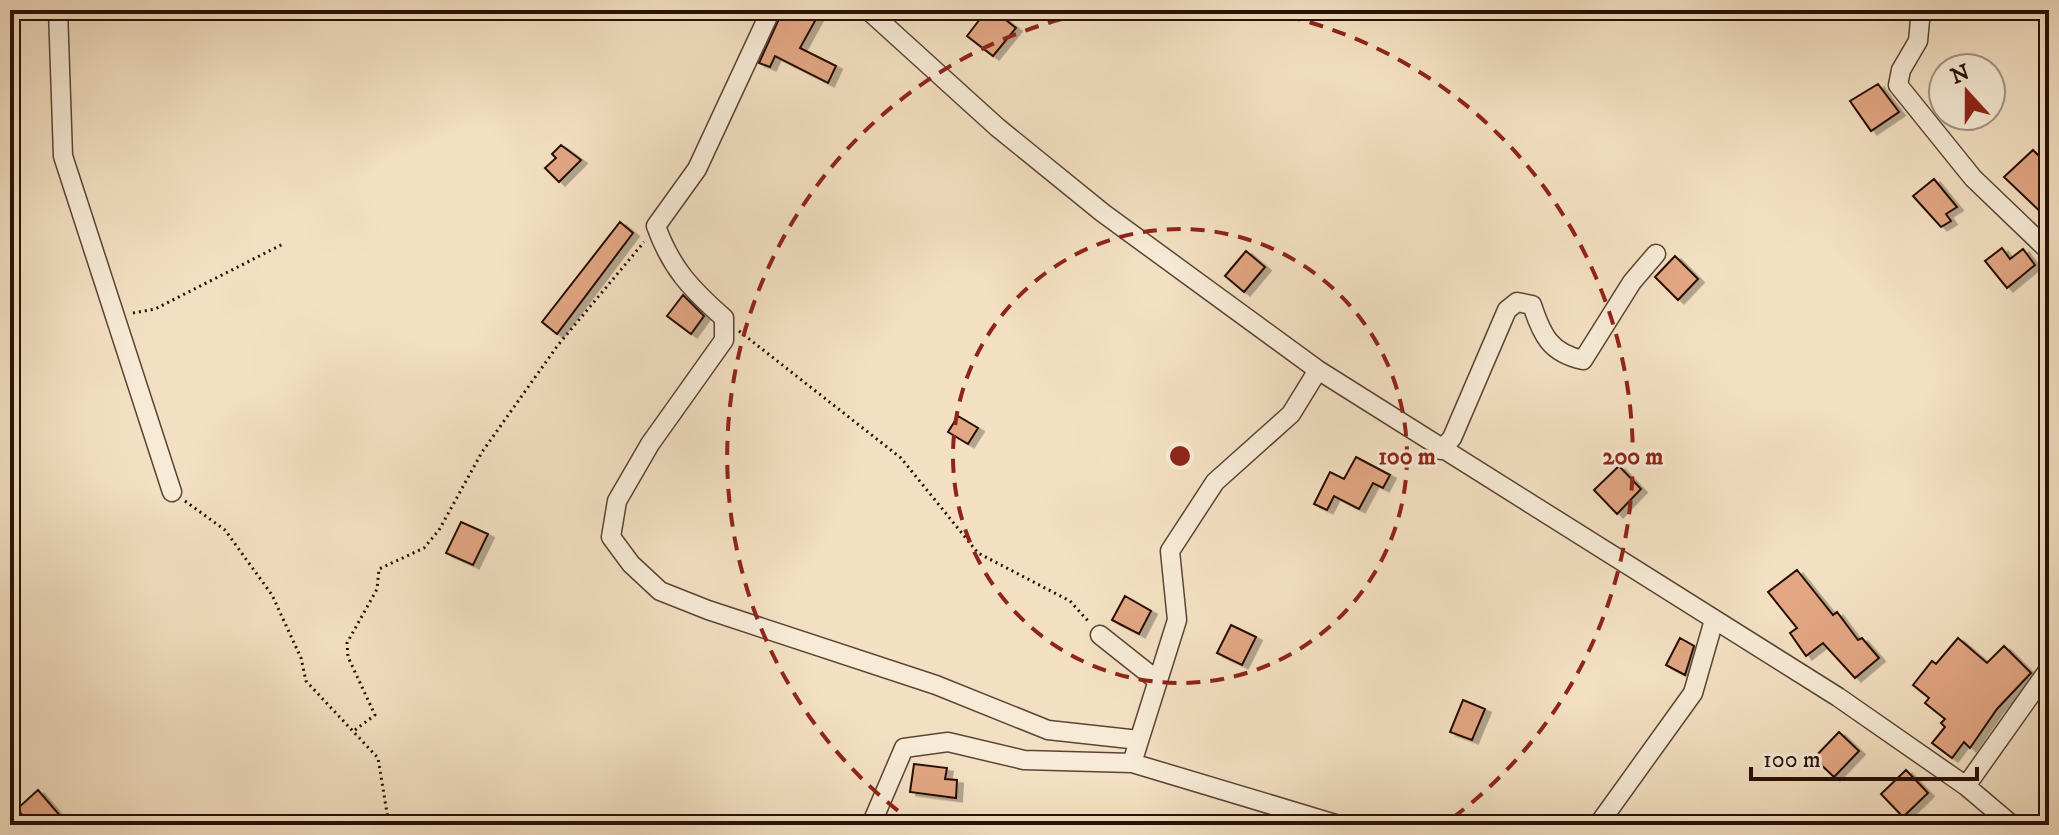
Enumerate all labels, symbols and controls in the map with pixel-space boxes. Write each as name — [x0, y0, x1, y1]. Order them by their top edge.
north arrow — [1927, 52, 2007, 132]
text: N — [1947, 59, 1974, 91]
centre of rings — [1166, 442, 1194, 470]
text: 100 m — [1378, 442, 1436, 472]
text: 200 m — [1603, 442, 1663, 472]
scale bar — [1751, 731, 1977, 781]
text: 100 m — [1763, 745, 1821, 775]

